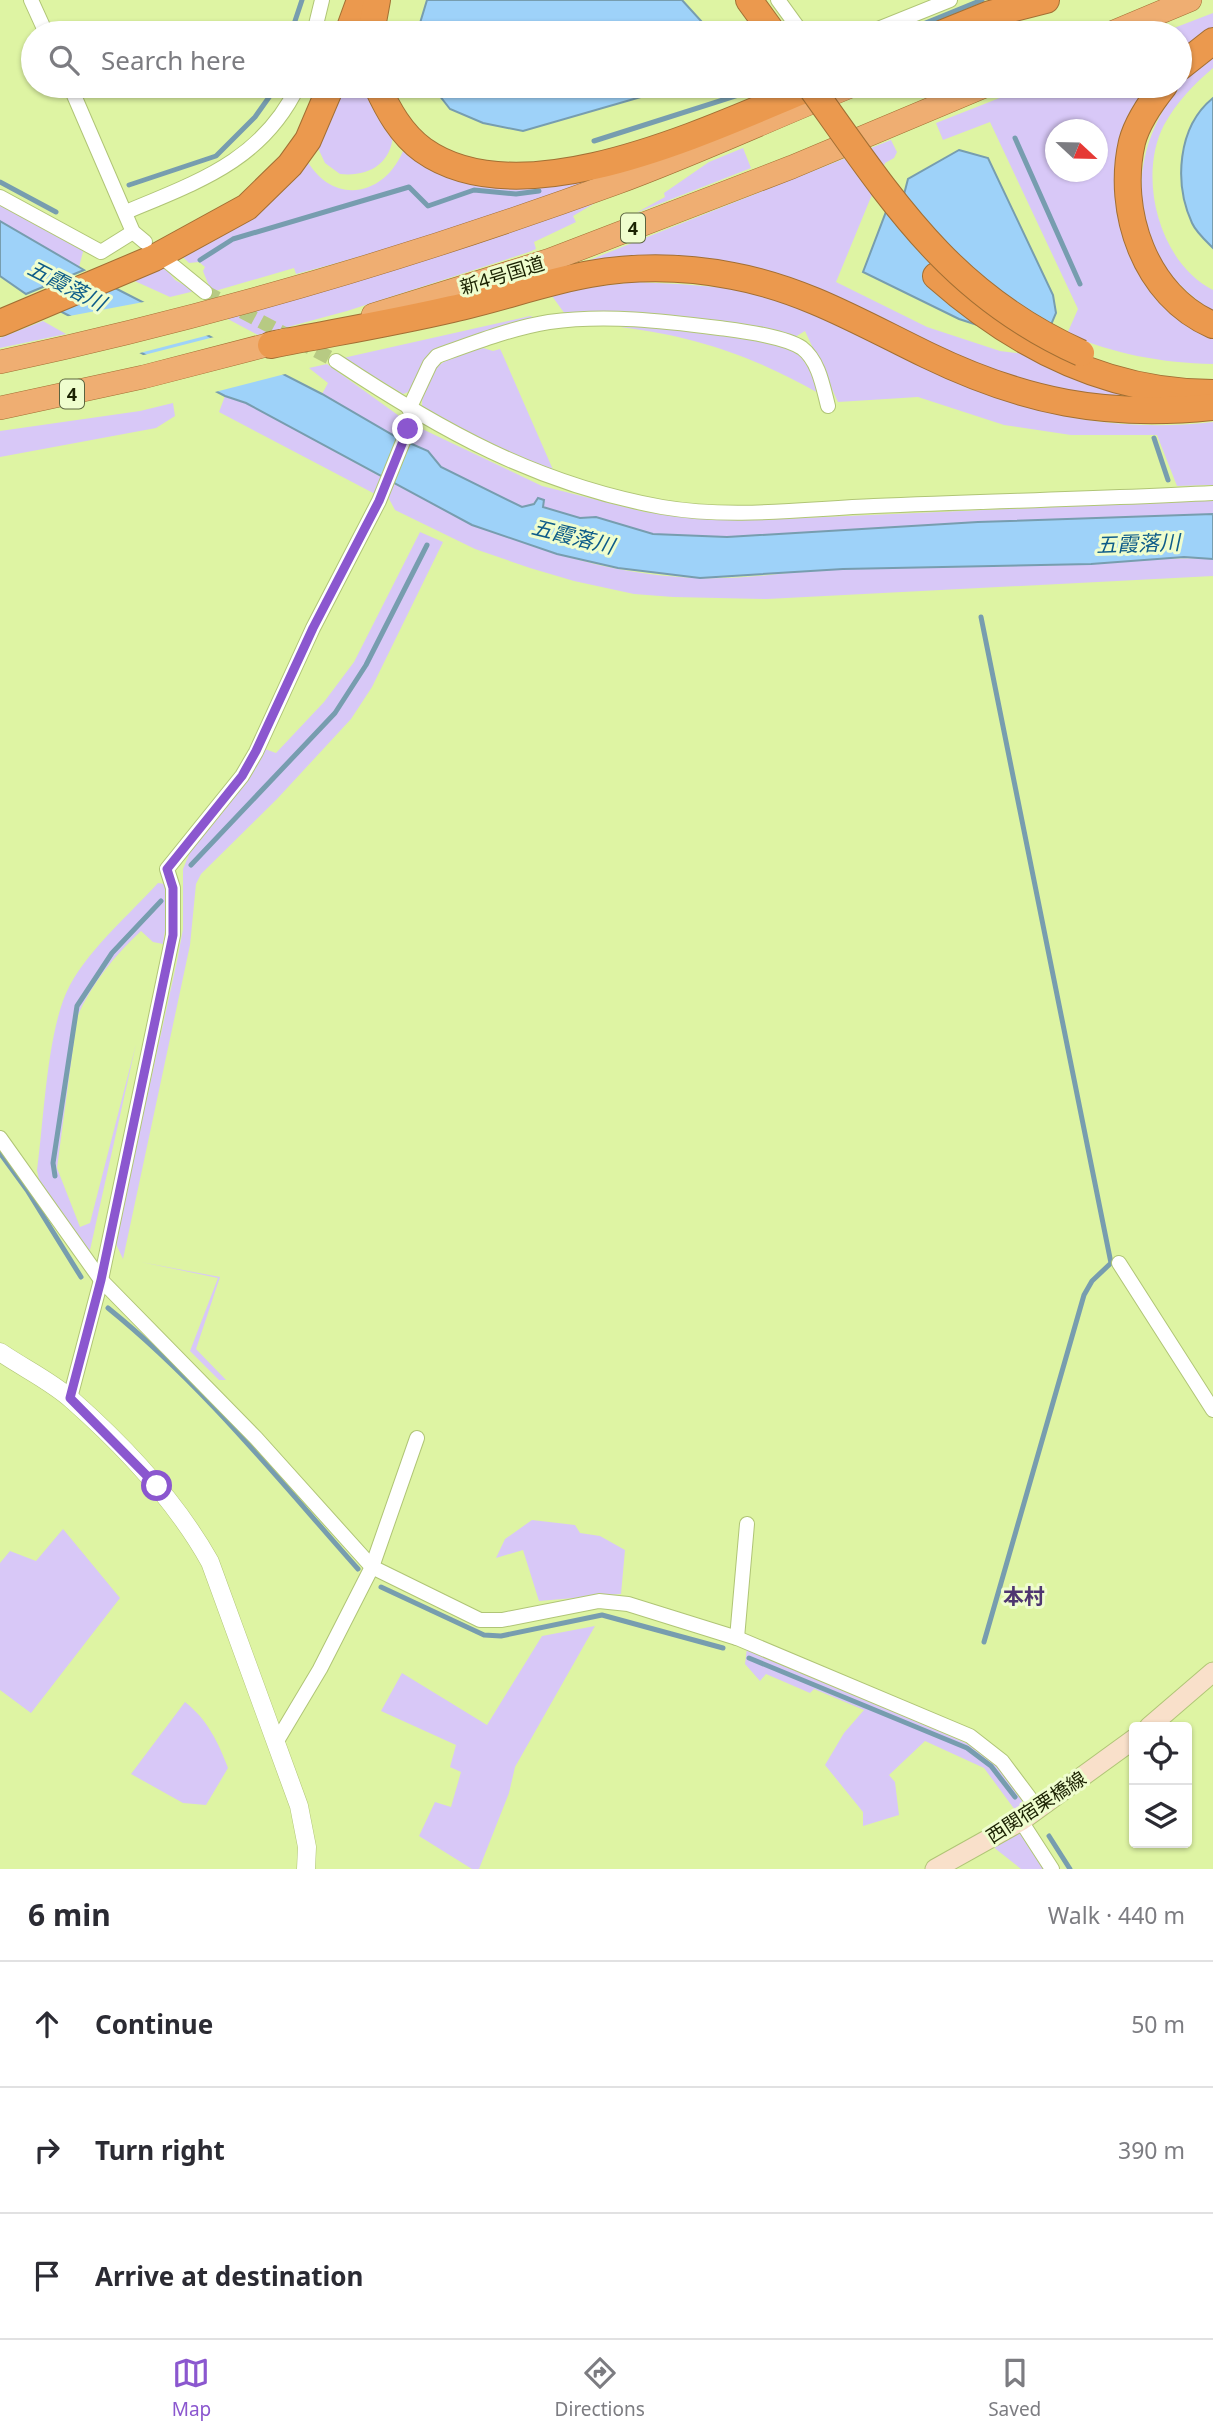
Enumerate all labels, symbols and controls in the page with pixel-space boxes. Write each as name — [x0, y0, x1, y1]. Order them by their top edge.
search box — [21, 21, 1192, 98]
icon: search — [45, 41, 83, 79]
text: Search here — [101, 42, 246, 78]
north arrow — [1045, 119, 1108, 182]
road number: 4 — [621, 213, 645, 242]
street label: 新4号国道 — [457, 250, 547, 300]
water label: 五霞落川 — [23, 253, 113, 317]
road number: 4 — [60, 380, 84, 408]
route end — [392, 413, 423, 444]
water label: 五霞落川 — [529, 512, 619, 560]
water label: 五霞落川 — [1096, 527, 1182, 558]
route start — [141, 1470, 172, 1501]
district label: 本村 — [1003, 1582, 1045, 1610]
map controls — [1129, 1722, 1192, 1848]
button: locate — [1129, 1722, 1192, 1785]
street label: 西関宿栗橋線 — [981, 1765, 1091, 1849]
button: layers — [1129, 1785, 1192, 1848]
text: 6 min — [28, 1894, 111, 1935]
text: Walk · 440 m — [1048, 1899, 1185, 1931]
icon: ahead — [28, 2005, 66, 2043]
text: Continue — [95, 2006, 213, 2042]
text: 50 m — [1131, 2008, 1185, 2040]
icon: right — [28, 2131, 66, 2169]
text: Turn right — [95, 2132, 225, 2168]
text: 390 m — [1118, 2134, 1185, 2166]
icon: arrive — [28, 2257, 66, 2295]
text: Arrive at destination — [95, 2258, 364, 2294]
tab: Map — [172, 2354, 211, 2422]
tab: Directions — [555, 2354, 645, 2422]
tab: Saved — [988, 2354, 1041, 2422]

